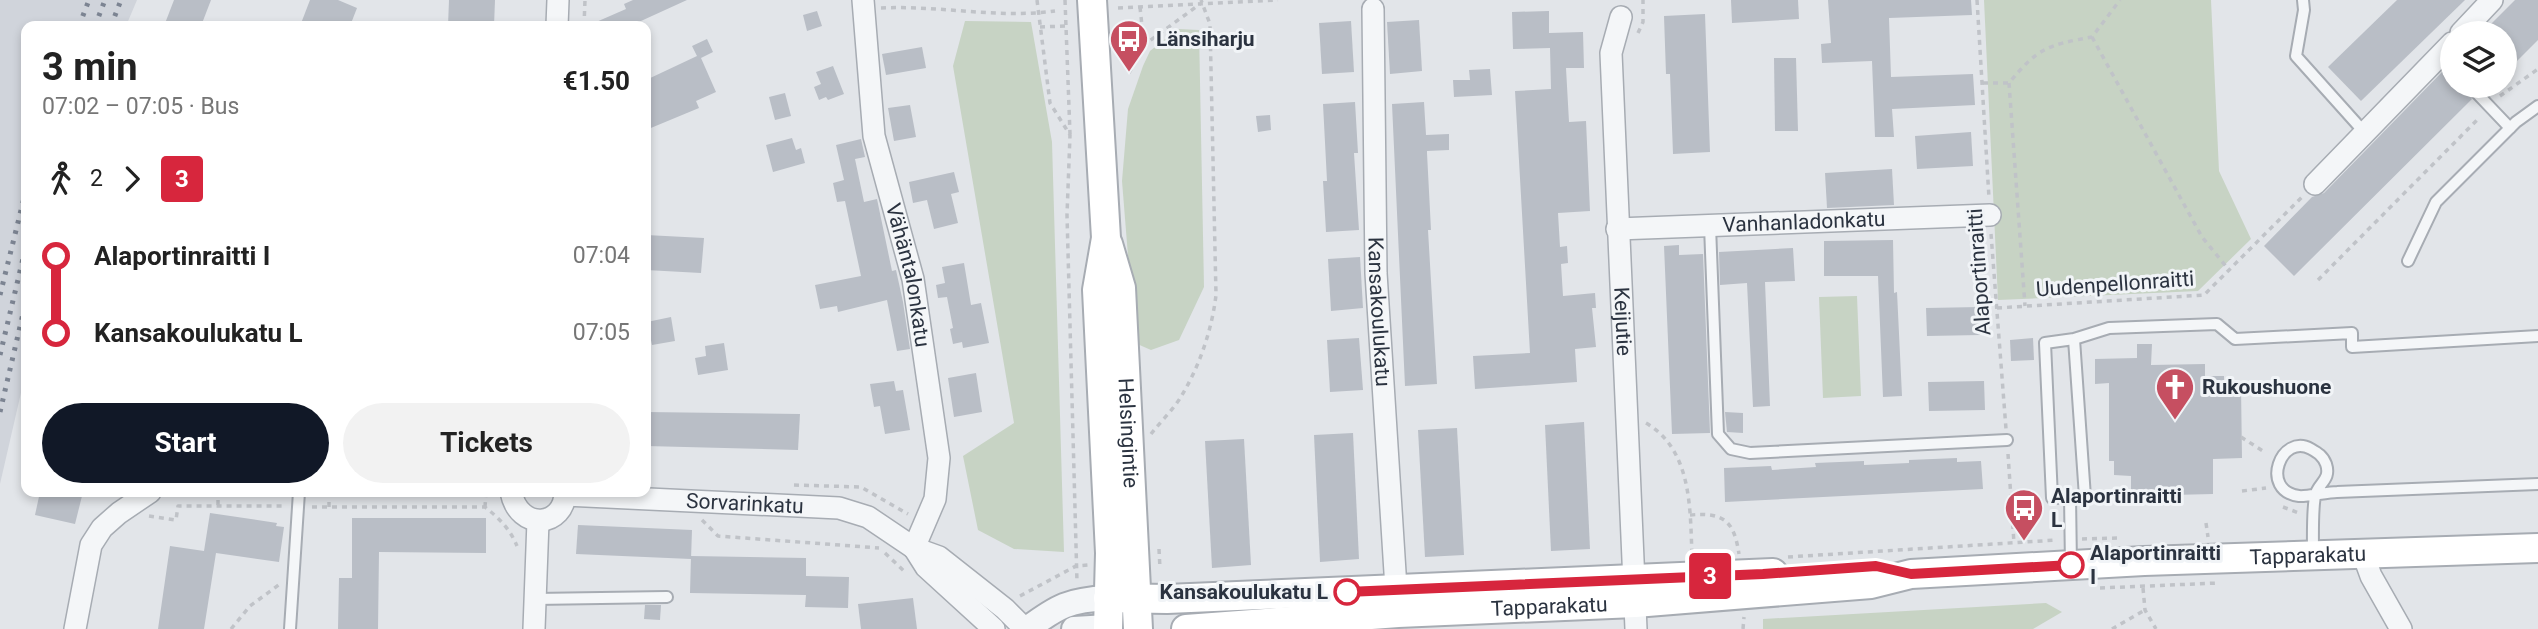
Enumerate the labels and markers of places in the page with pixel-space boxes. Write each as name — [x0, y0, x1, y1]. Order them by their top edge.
bus stop icon: Länsiharju — [1108, 18, 1150, 73]
place label: Länsiharju — [1156, 27, 1255, 51]
church icon: Rukoushuone — [2154, 366, 2196, 421]
place label: Rukoushuone — [2202, 375, 2331, 399]
place label: Alaportinraitti L — [2051, 484, 2182, 532]
bus stop icon: Alaportinraitti L — [2003, 487, 2045, 542]
place label: Alaportinraitti I — [2090, 541, 2221, 589]
marker: Alaportinraitti I — [2058, 552, 2084, 578]
marker: Kansakoulukatu L — [1334, 579, 1360, 605]
place label: Kansakoulukatu L — [1160, 580, 1328, 604]

